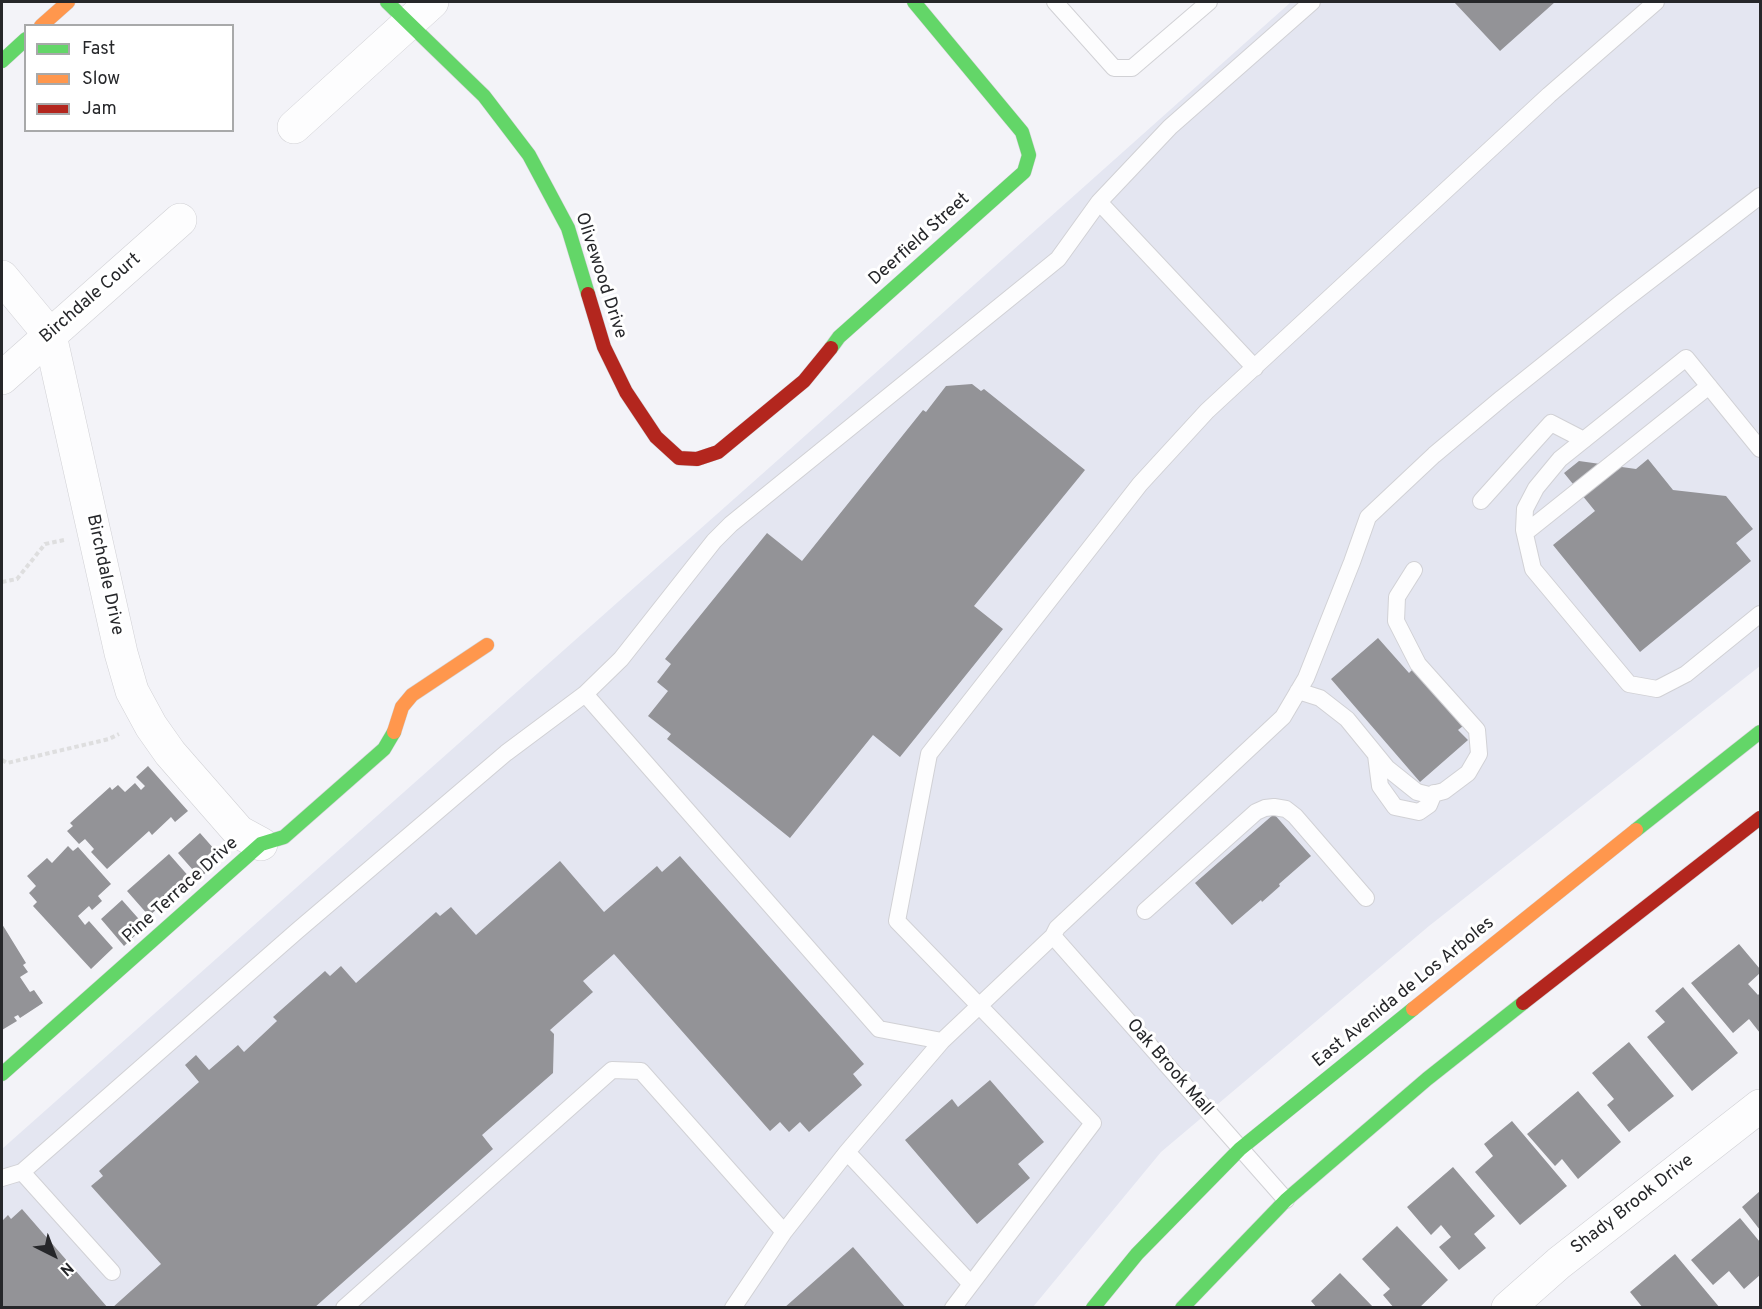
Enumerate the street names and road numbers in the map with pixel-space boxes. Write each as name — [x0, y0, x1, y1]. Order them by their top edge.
street label: Deerfield Street — [865, 189, 975, 291]
street label: Olivewood Drive — [569, 210, 631, 342]
street label: Birchdale Court — [36, 249, 146, 349]
street label: Birchdale Drive — [81, 513, 127, 637]
street label: Pine Terrace Drive — [119, 833, 243, 949]
street label: East Avenida de Los Arboles — [1309, 913, 1499, 1073]
street label: Oak Brook Mall — [1121, 1015, 1217, 1121]
street label: Shady Brook Drive — [1567, 1150, 1699, 1260]

